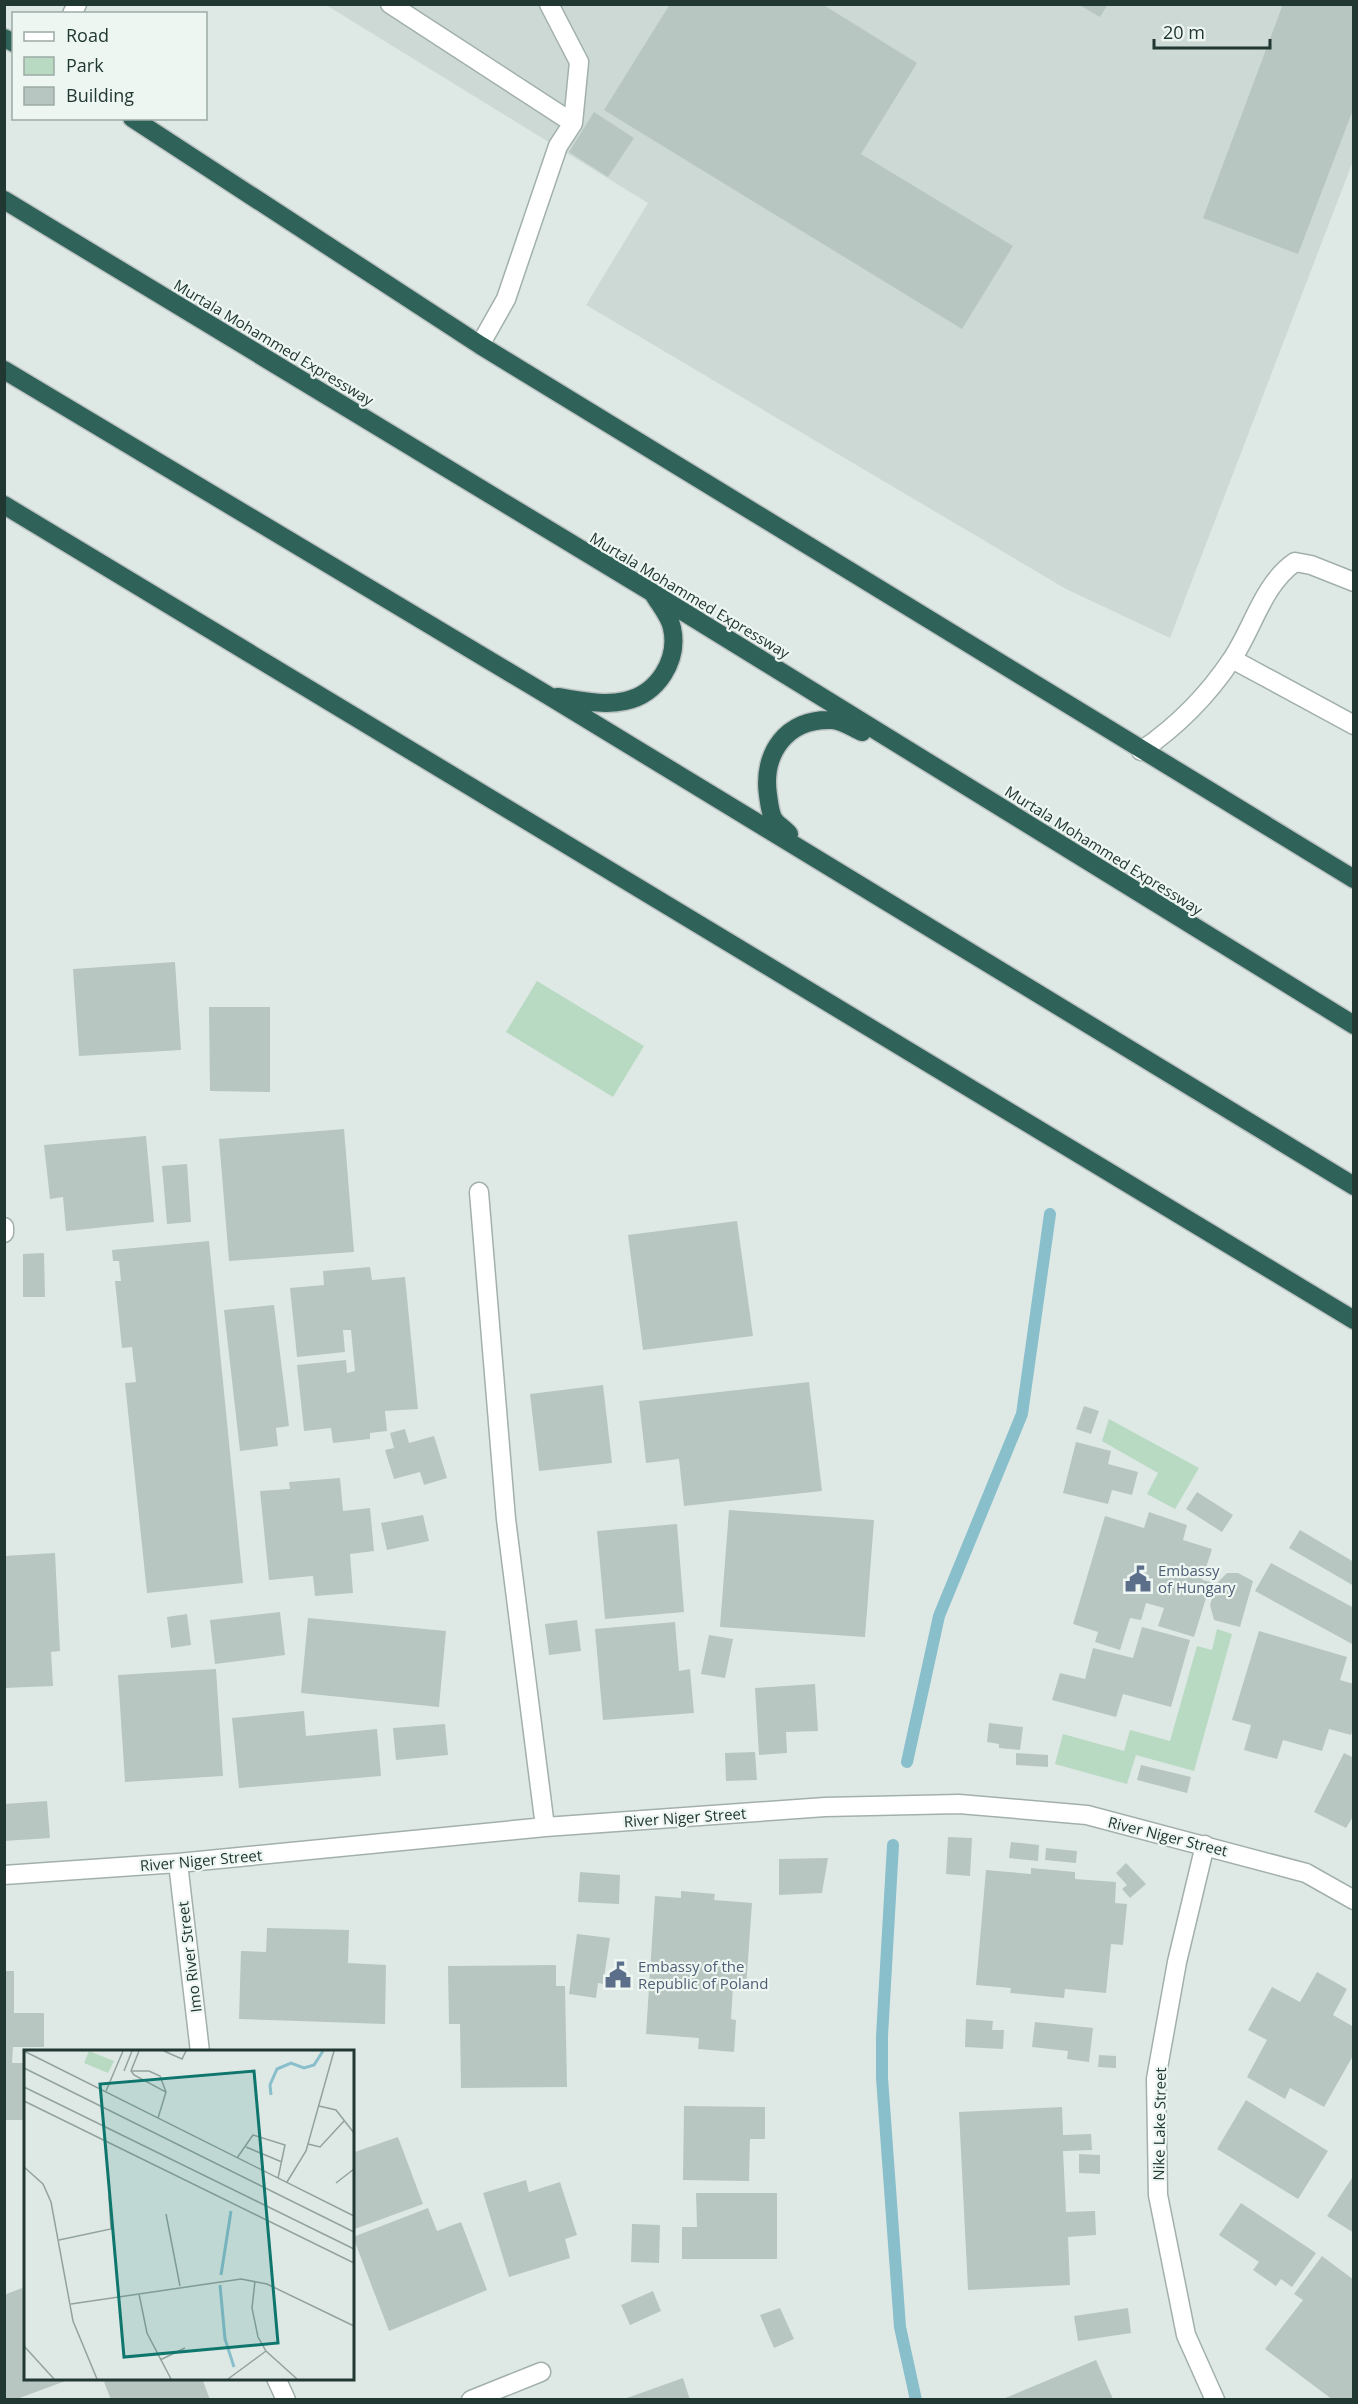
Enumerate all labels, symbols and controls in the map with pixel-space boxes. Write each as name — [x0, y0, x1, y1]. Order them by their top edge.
legend — [12, 12, 207, 120]
scale bar — [1154, 12, 1270, 50]
text: 20 m — [1163, 20, 1205, 44]
text: Road — [66, 23, 109, 47]
text: Park — [66, 53, 104, 77]
text: Building — [66, 83, 134, 107]
street label: Murtala Mohammed Expressway — [170, 274, 378, 410]
street label: Murtala Mohammed Expressway — [586, 527, 794, 663]
street label: Murtala Mohammed Expressway — [1001, 781, 1207, 920]
place label: Embassy of Hungary — [1158, 1560, 1236, 1597]
public building icon: Embassy of Hungary — [1123, 1564, 1153, 1594]
street label: River Niger Street — [623, 1803, 747, 1831]
street label: River Niger Street — [1106, 1811, 1230, 1861]
street label: River Niger Street — [139, 1845, 263, 1875]
street label: Imo River Street — [172, 1900, 206, 2014]
place label: Embassy of the Republic of Poland — [638, 1956, 768, 1993]
public building icon: Embassy of the Republic of Poland — [603, 1960, 633, 1990]
inset map — [24, 2050, 354, 2380]
street label: Nike Lake Street — [1148, 2067, 1170, 2181]

